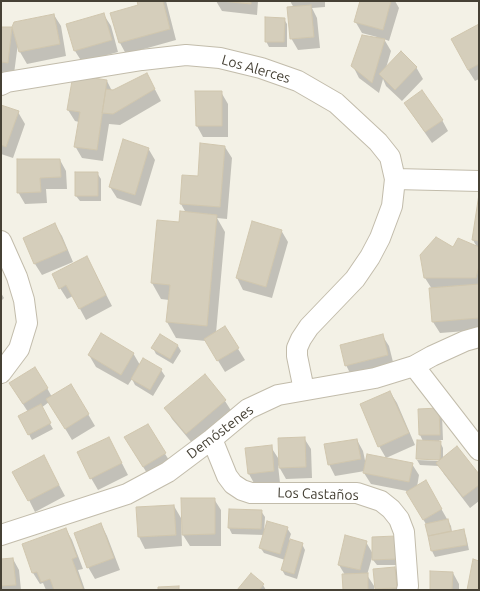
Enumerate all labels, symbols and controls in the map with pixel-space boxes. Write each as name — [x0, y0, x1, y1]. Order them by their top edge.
street label: Los Alerces — [220, 51, 292, 87]
street label: Demóstenes — [183, 402, 257, 462]
street label: Los Castaños — [277, 484, 359, 504]

